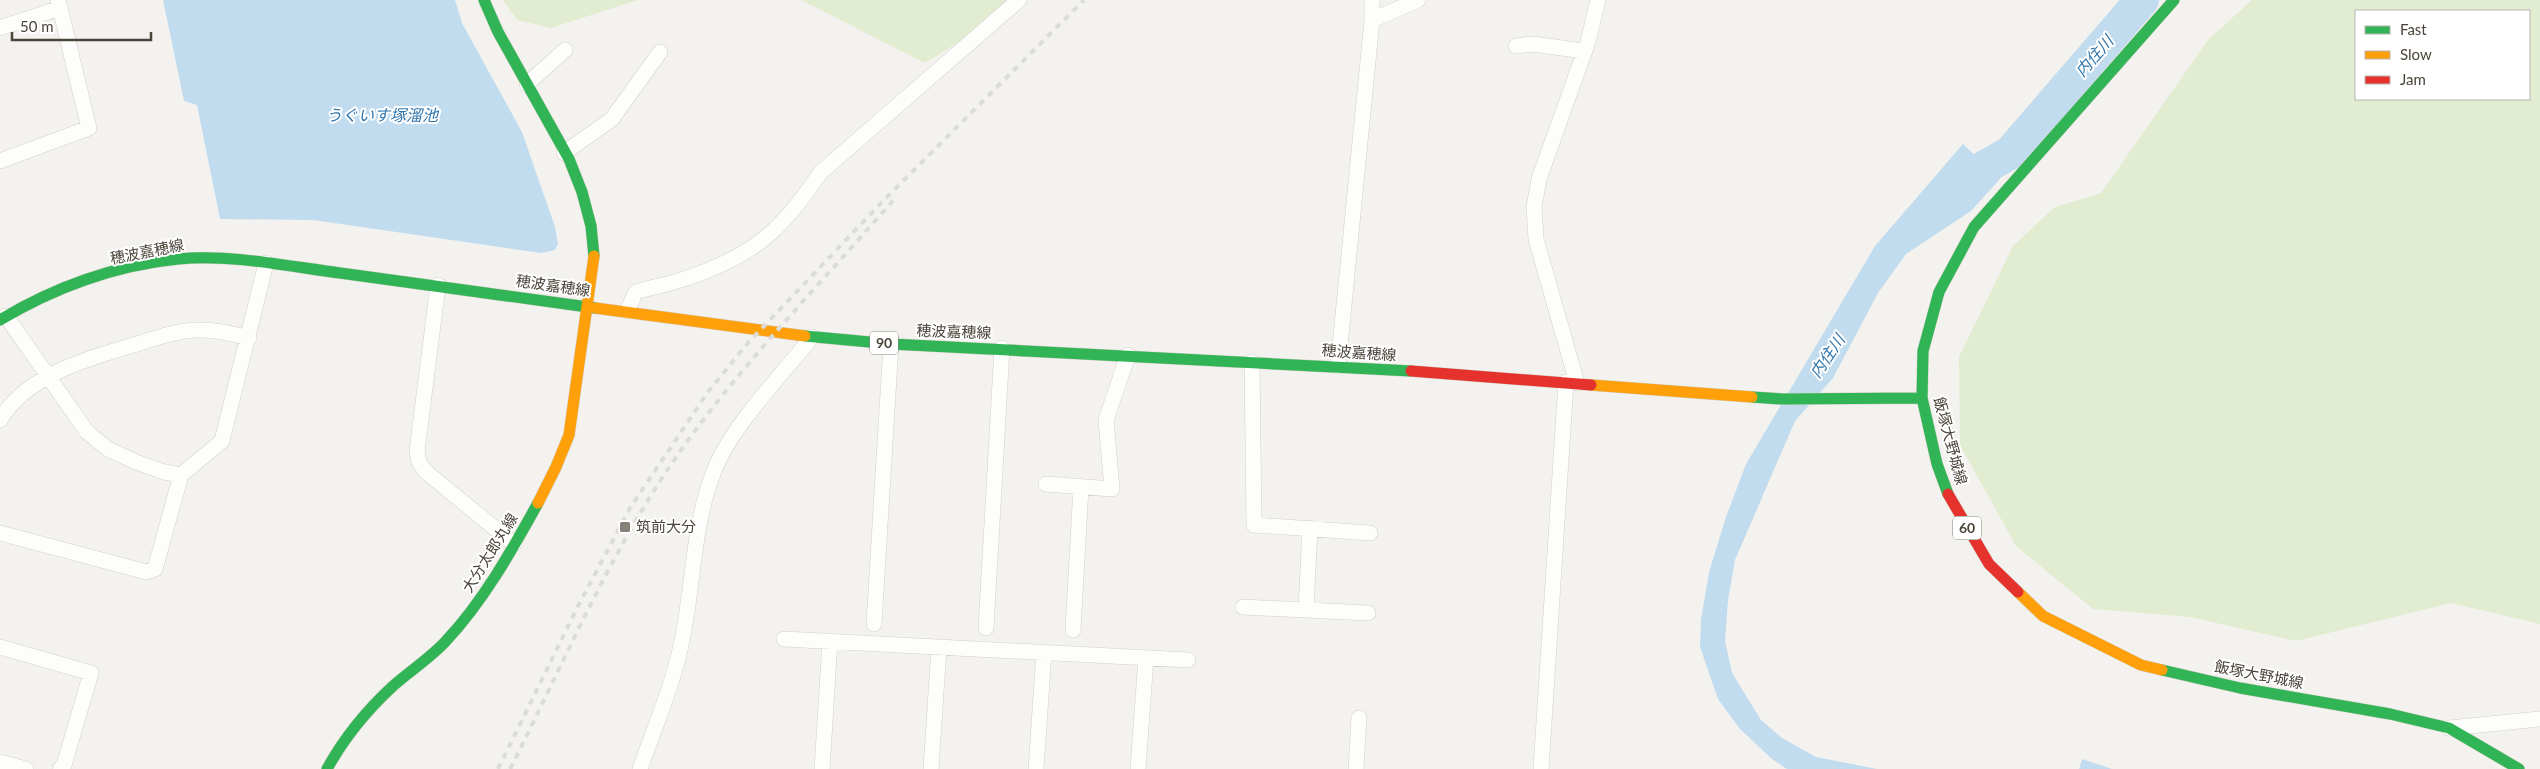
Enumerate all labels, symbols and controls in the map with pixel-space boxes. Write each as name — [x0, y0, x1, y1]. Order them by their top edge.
scale bar — [12, 10, 151, 42]
legend — [2355, 10, 2530, 100]
text: 50 m — [20, 17, 54, 35]
text: Fast — [2400, 20, 2427, 38]
water label: 内住川 — [2071, 30, 2118, 80]
text: Slow — [2400, 45, 2432, 63]
text: Jam — [2400, 70, 2426, 88]
water label: うぐいす塚溜池 — [326, 105, 440, 124]
street label: 穂波嘉穂線 — [108, 235, 185, 267]
street label: 穂波嘉穂線 — [515, 271, 592, 299]
street label: 穂波嘉穂線 — [916, 321, 992, 341]
water label: 内住川 — [1805, 329, 1849, 381]
road number: 90 — [870, 332, 898, 354]
street label: 穂波嘉穂線 — [1321, 340, 1397, 364]
street label: 飯塚大野城線 — [1931, 395, 1971, 487]
street label: 大分太郎丸線 — [458, 510, 521, 595]
road number: 60 — [1953, 516, 1981, 540]
place label: 筑前大分 — [636, 517, 696, 535]
marker: 筑前大分 — [618, 520, 632, 534]
street label: 飯塚大野城線 — [2213, 657, 2305, 691]

